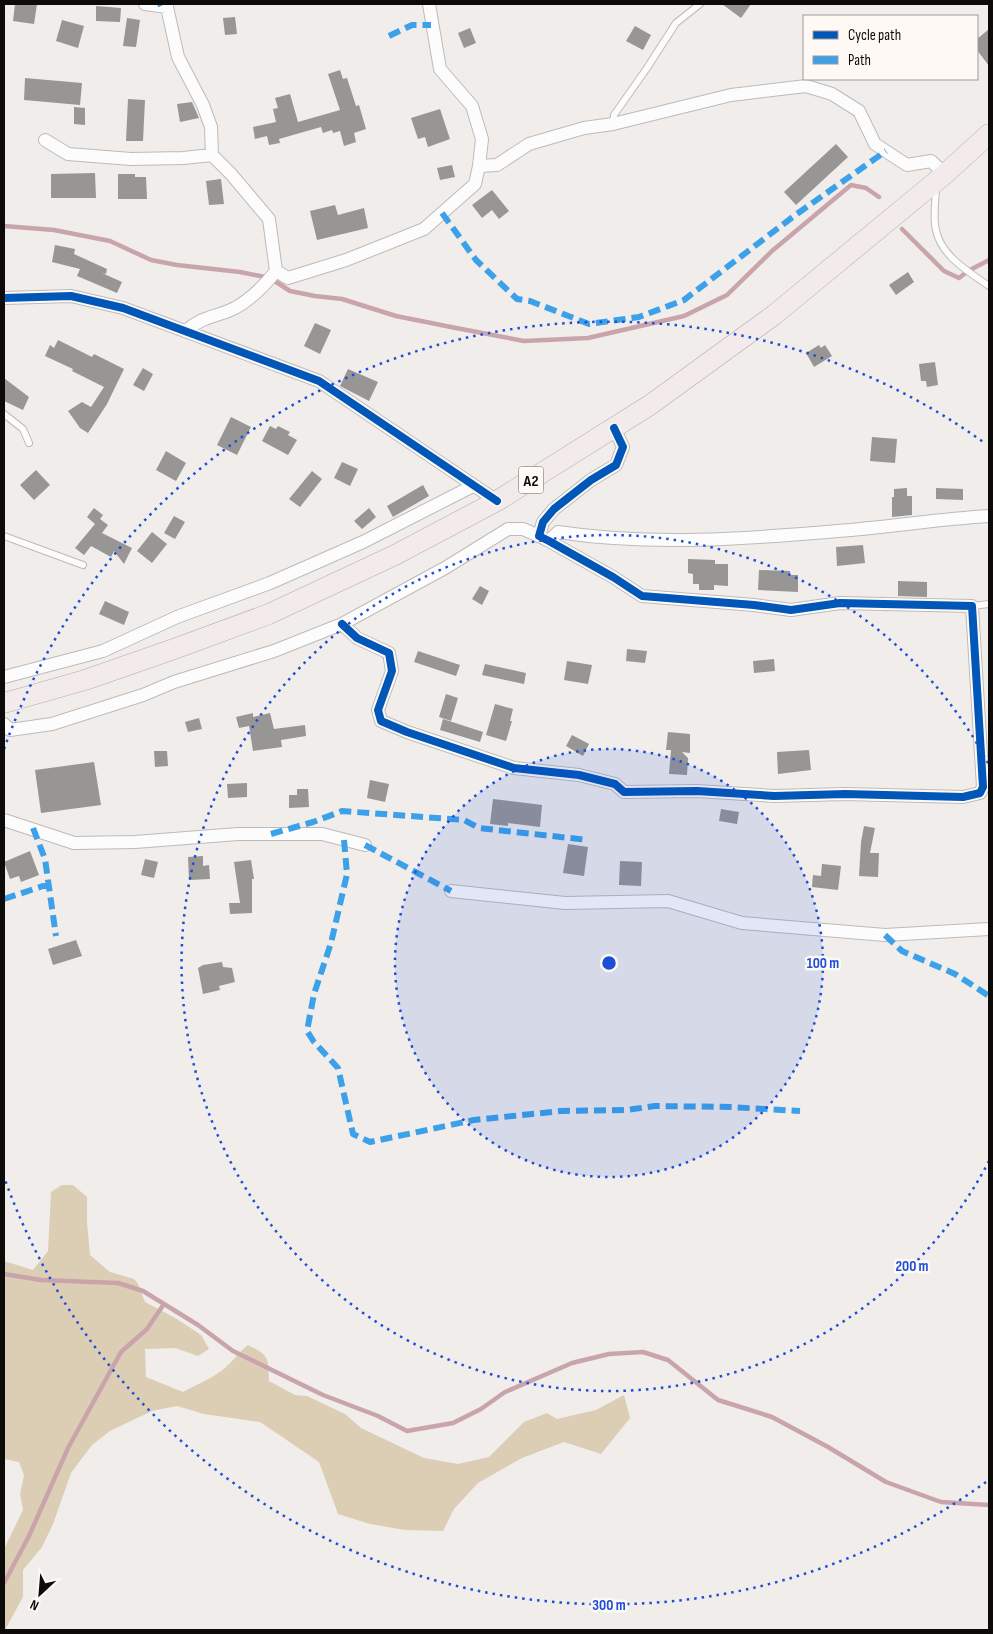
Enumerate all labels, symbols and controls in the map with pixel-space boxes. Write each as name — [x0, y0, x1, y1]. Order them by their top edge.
legend — [803, 15, 978, 80]
text: Cycle path — [848, 26, 901, 45]
text: Path — [848, 51, 871, 70]
road number: A2 — [518, 466, 544, 494]
centre of rings — [600, 954, 618, 972]
text: 100 m — [807, 954, 839, 973]
text: 200 m — [895, 1257, 929, 1276]
north arrow — [15, 1569, 65, 1619]
text: N — [27, 1596, 42, 1615]
text: 300 m — [592, 1596, 626, 1615]

